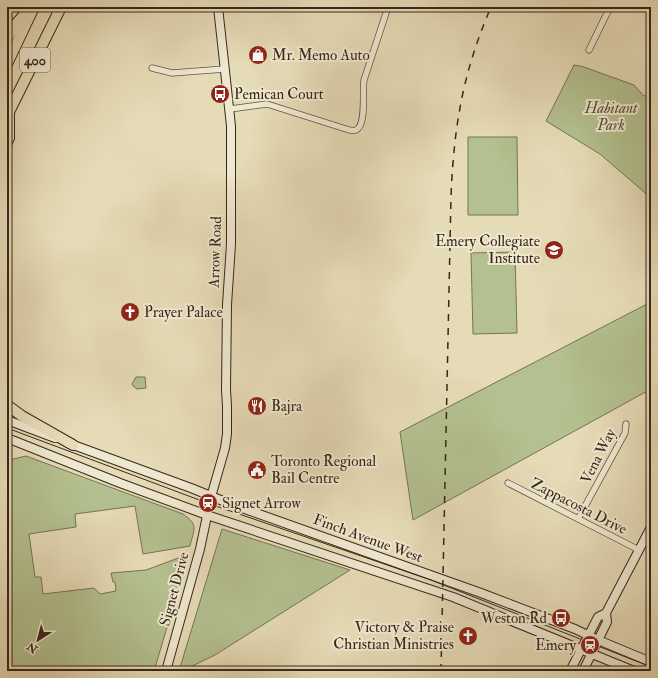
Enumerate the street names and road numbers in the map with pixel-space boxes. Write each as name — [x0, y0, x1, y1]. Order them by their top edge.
road number: 400 — [20, 48, 50, 72]
street label: Arrow Road — [205, 215, 226, 289]
street label: Vena Way — [577, 425, 621, 487]
street label: Zappacosta Drive — [527, 474, 630, 540]
street label: Finch Avenue West — [311, 510, 425, 567]
street label: Signet Drive — [155, 550, 193, 628]

